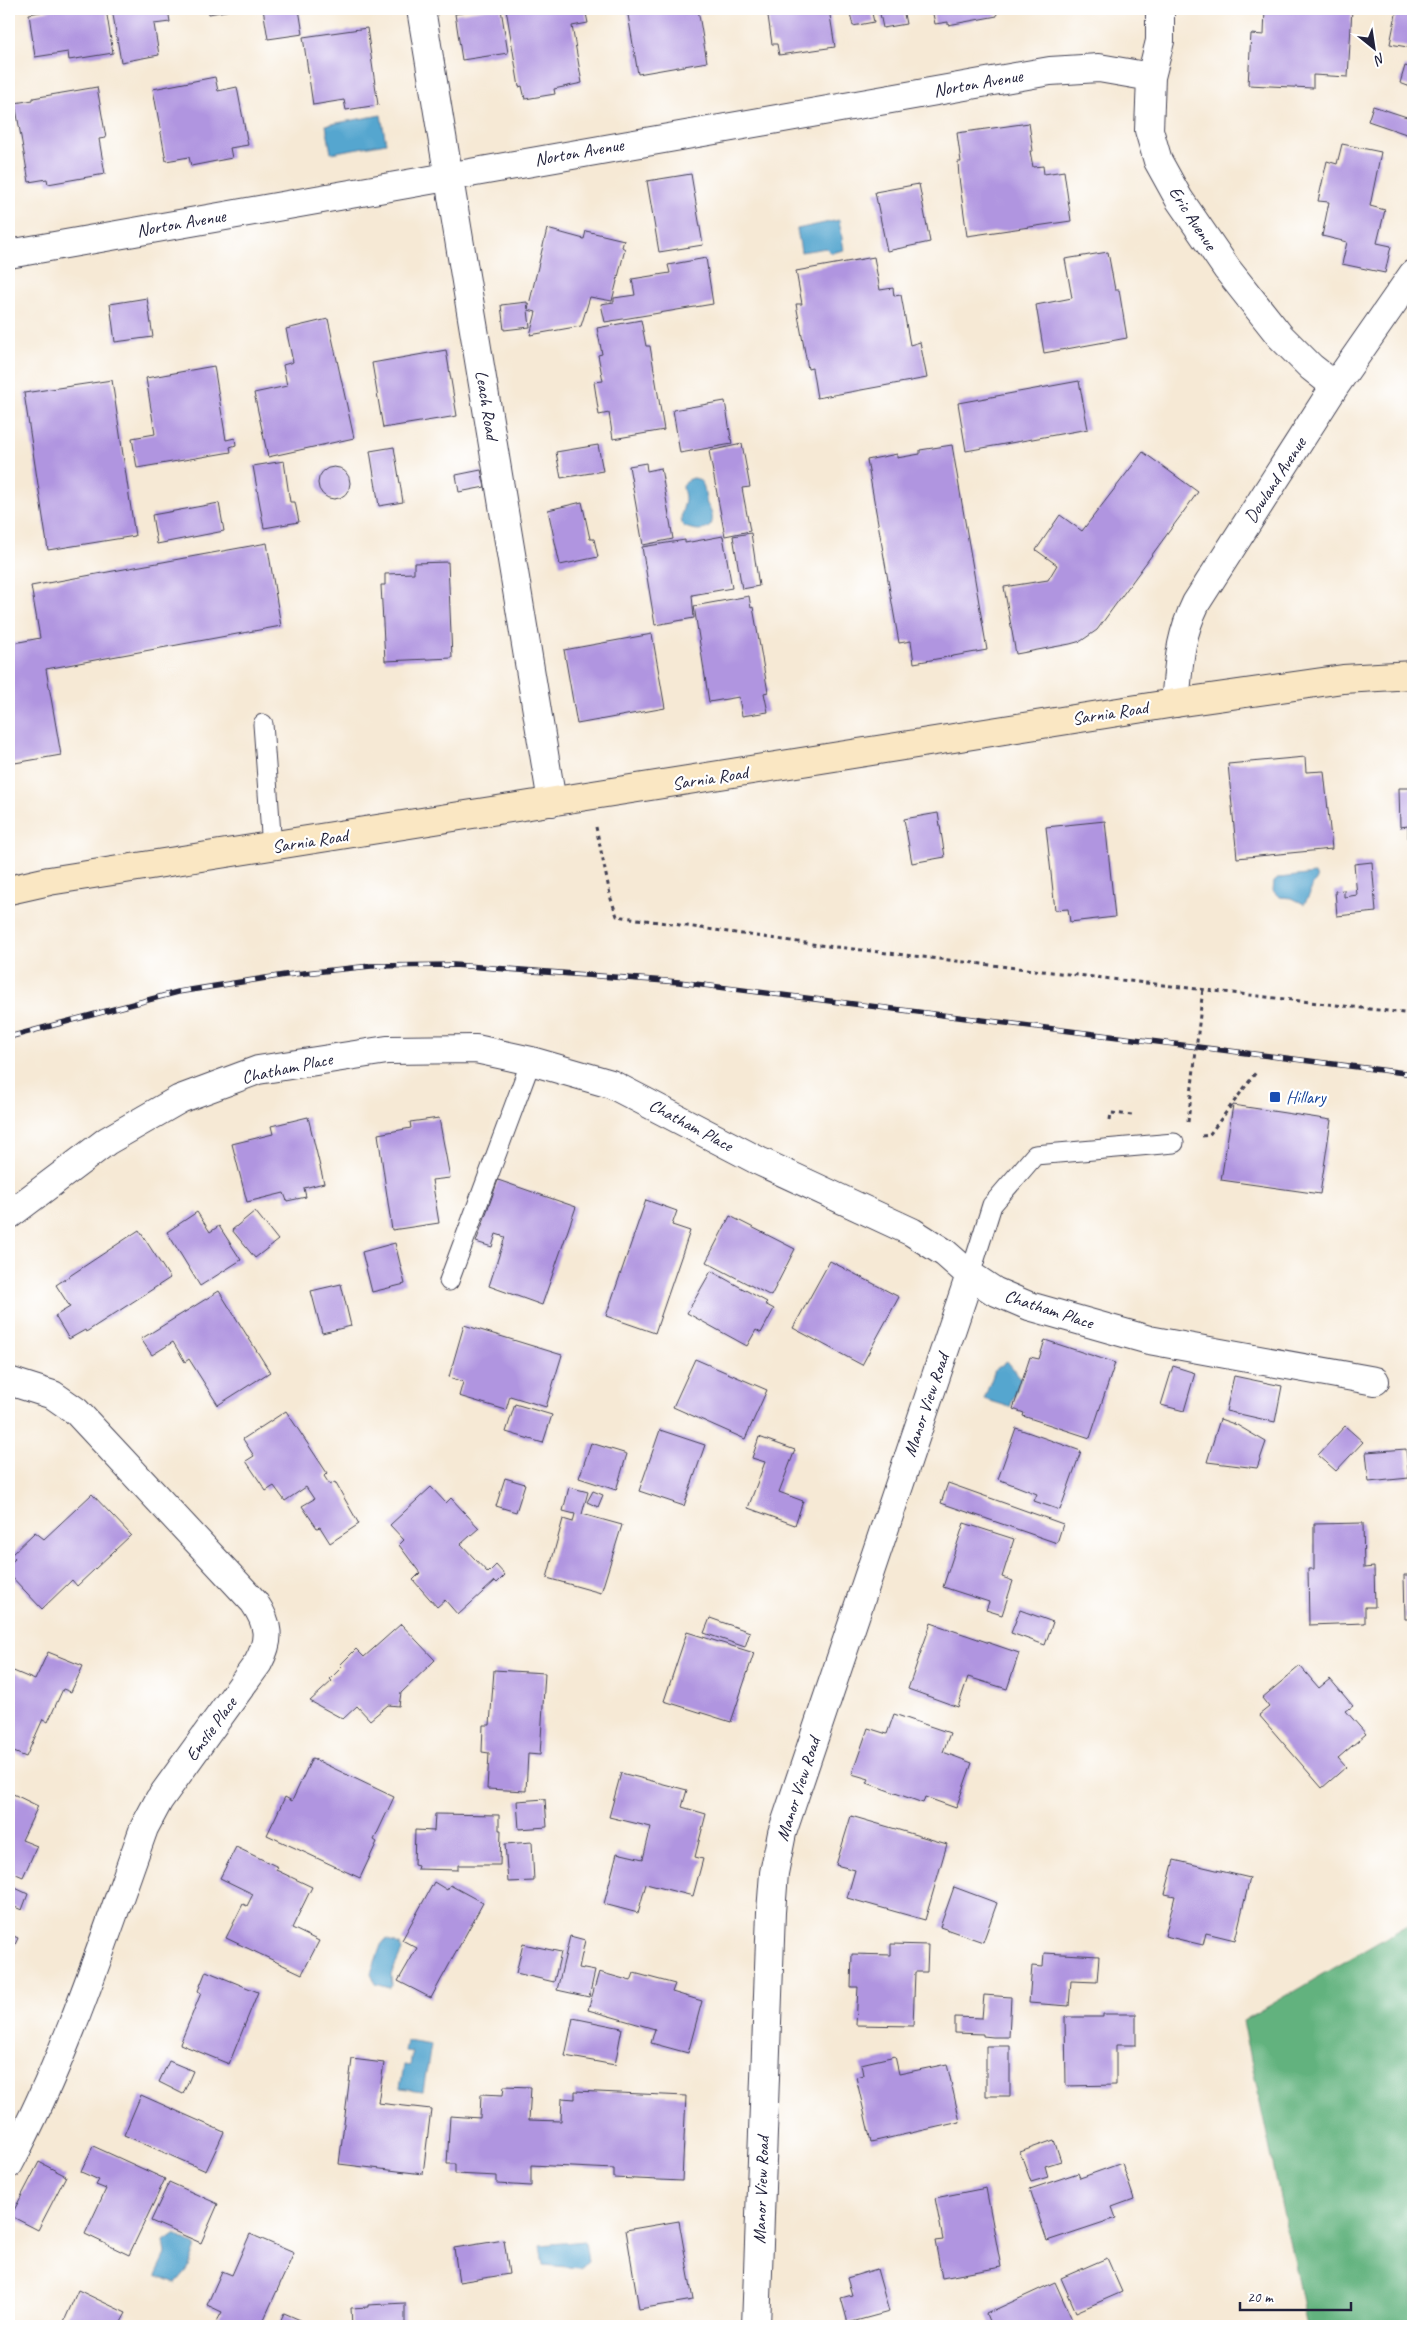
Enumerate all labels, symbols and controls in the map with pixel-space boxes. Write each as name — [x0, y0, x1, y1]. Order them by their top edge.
north arrow — [1350, 22, 1400, 72]
text: N — [1370, 49, 1388, 70]
street label: Norton Avenue — [932, 64, 1025, 102]
street label: Norton Avenue — [533, 133, 626, 171]
street label: Eric Avenue — [1164, 182, 1222, 255]
street label: Norton Avenue — [135, 204, 228, 242]
street label: Leach Road — [471, 369, 504, 444]
street label: Dowland Avenue — [1239, 432, 1311, 527]
street label: Sarnia Road — [1071, 696, 1152, 730]
street label: Sarnia Road — [671, 761, 752, 795]
street label: Sarnia Road — [271, 824, 352, 858]
street label: Chatham Place — [240, 1047, 335, 1088]
place label: Hillary — [1286, 1086, 1327, 1108]
marker: Hillary — [1268, 1090, 1282, 1104]
street label: Chatham Place — [645, 1094, 738, 1157]
street label: Chatham Place — [1002, 1284, 1097, 1334]
street label: Manor View Road — [898, 1348, 955, 1459]
street label: Emslie Place — [181, 1692, 242, 1765]
street label: Manor View Road — [771, 1732, 826, 1843]
street label: Manor View Road — [748, 2133, 774, 2244]
scale bar — [1240, 2280, 1351, 2312]
text: 20 m — [1247, 2288, 1274, 2307]

